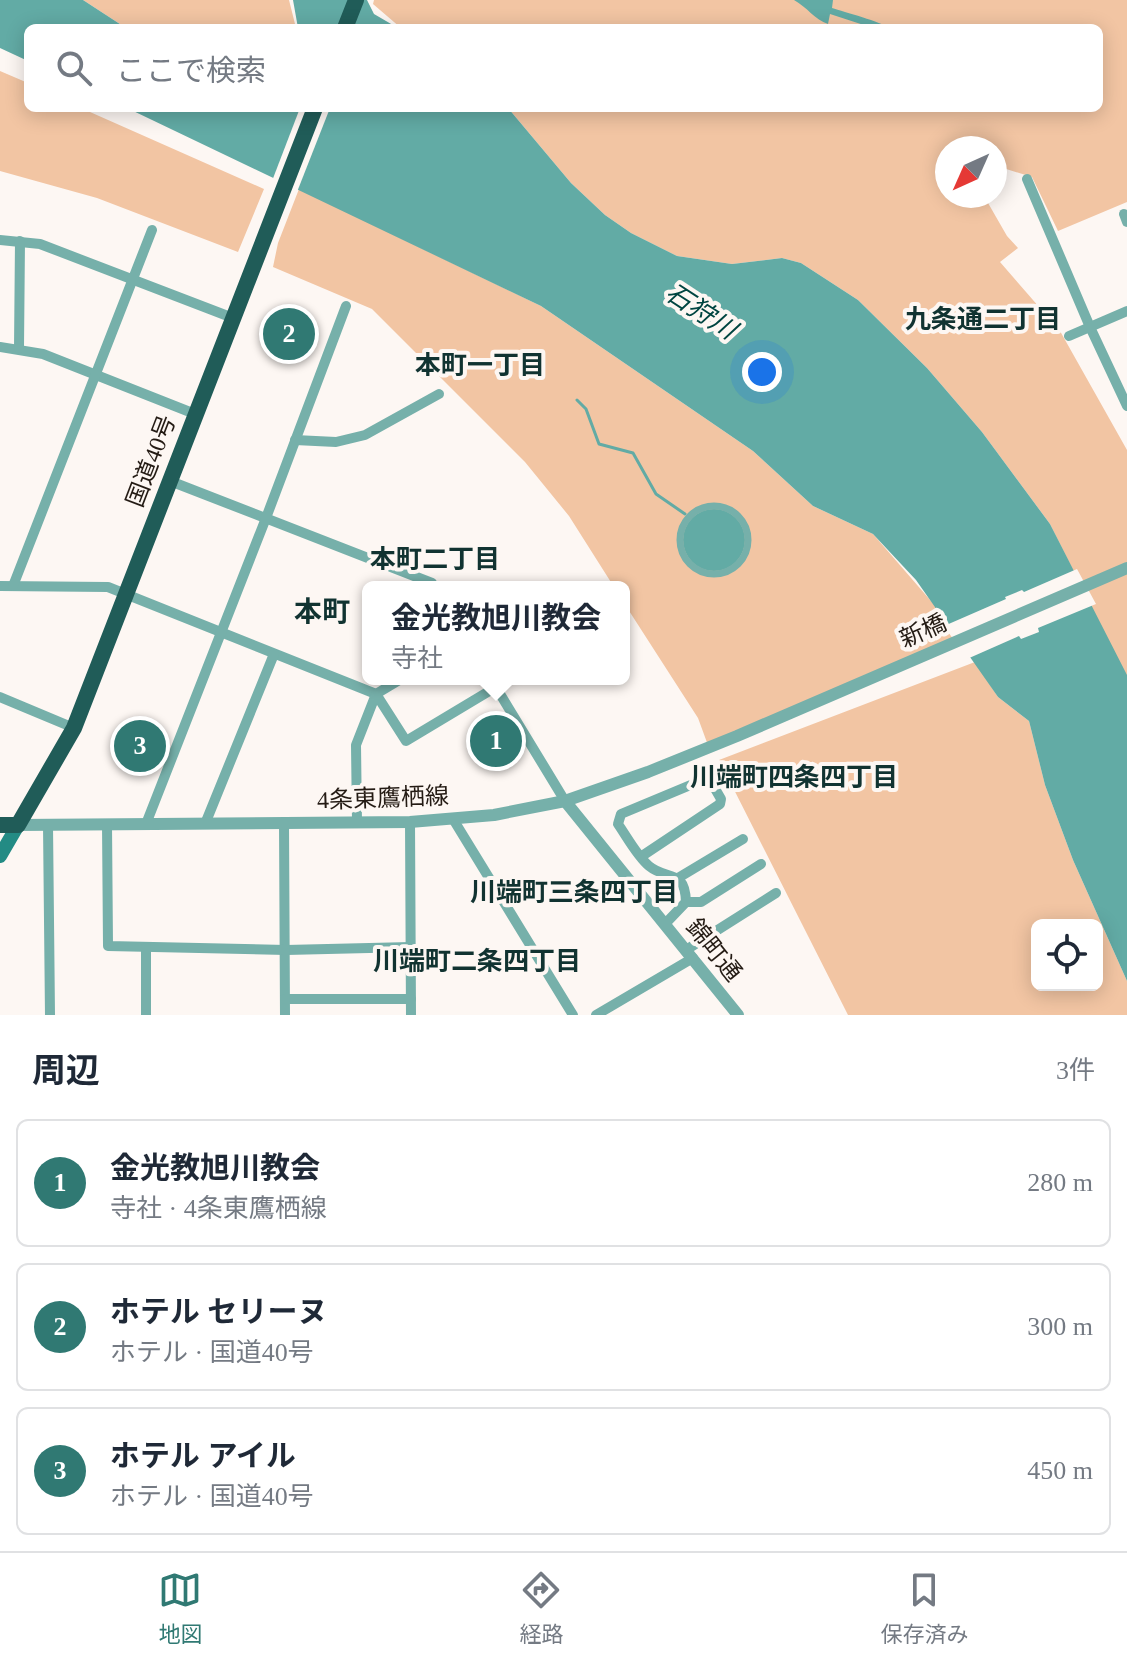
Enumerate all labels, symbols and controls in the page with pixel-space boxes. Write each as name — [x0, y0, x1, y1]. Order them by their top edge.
search box — [24, 24, 1103, 112]
icon: search — [52, 46, 96, 90]
text: ここで検索 — [116, 54, 266, 87]
north arrow — [935, 136, 1007, 208]
water label: 石狩川 — [660, 278, 744, 346]
pin: 2 — [263, 304, 315, 364]
district label: 九条通二丁目 — [905, 305, 1061, 334]
district label: 本町一丁目 — [415, 351, 545, 380]
your location — [742, 352, 782, 392]
street label: 国道40号 — [122, 412, 180, 510]
district label: 本町二丁目 — [370, 545, 500, 574]
popup — [362, 581, 630, 685]
district label: 本町 — [294, 596, 350, 627]
text: 金光教旭川教会 — [391, 601, 601, 634]
street label: 新橋 — [896, 609, 950, 653]
text: 寺社 — [391, 644, 443, 673]
pin: 1 — [470, 711, 522, 771]
pin: 3 — [114, 716, 166, 776]
district label: 川端町四条四丁目 — [690, 763, 898, 792]
street label: 4条東鷹栖線 — [317, 783, 449, 813]
district label: 川端町三条四丁目 — [470, 878, 678, 907]
street label: 錦町通 — [681, 914, 747, 986]
map controls — [1031, 919, 1103, 991]
button: locate — [1031, 919, 1103, 991]
district label: 川端町二条四丁目 — [373, 947, 581, 976]
text: 周辺 — [32, 1052, 100, 1089]
text: 3件 — [1056, 1056, 1095, 1085]
text: 金光教旭川教会 — [110, 1151, 320, 1184]
text: 1 — [54, 1168, 67, 1197]
text: 280 m — [1027, 1168, 1093, 1197]
text: 寺社 · 4条東鷹栖線 — [110, 1194, 327, 1223]
text: ホテル セリーヌ — [110, 1295, 328, 1328]
text: 2 — [54, 1312, 67, 1341]
text: 300 m — [1027, 1312, 1093, 1341]
text: ホテル · 国道40号 — [110, 1338, 314, 1367]
text: ホテル アイル — [110, 1439, 296, 1472]
text: 3 — [54, 1456, 67, 1485]
text: 450 m — [1027, 1456, 1093, 1485]
text: ホテル · 国道40号 — [110, 1482, 314, 1511]
tab: 地図 — [158, 1568, 203, 1648]
tab: 経路 — [519, 1568, 564, 1648]
tab: 保存済み — [880, 1568, 969, 1648]

